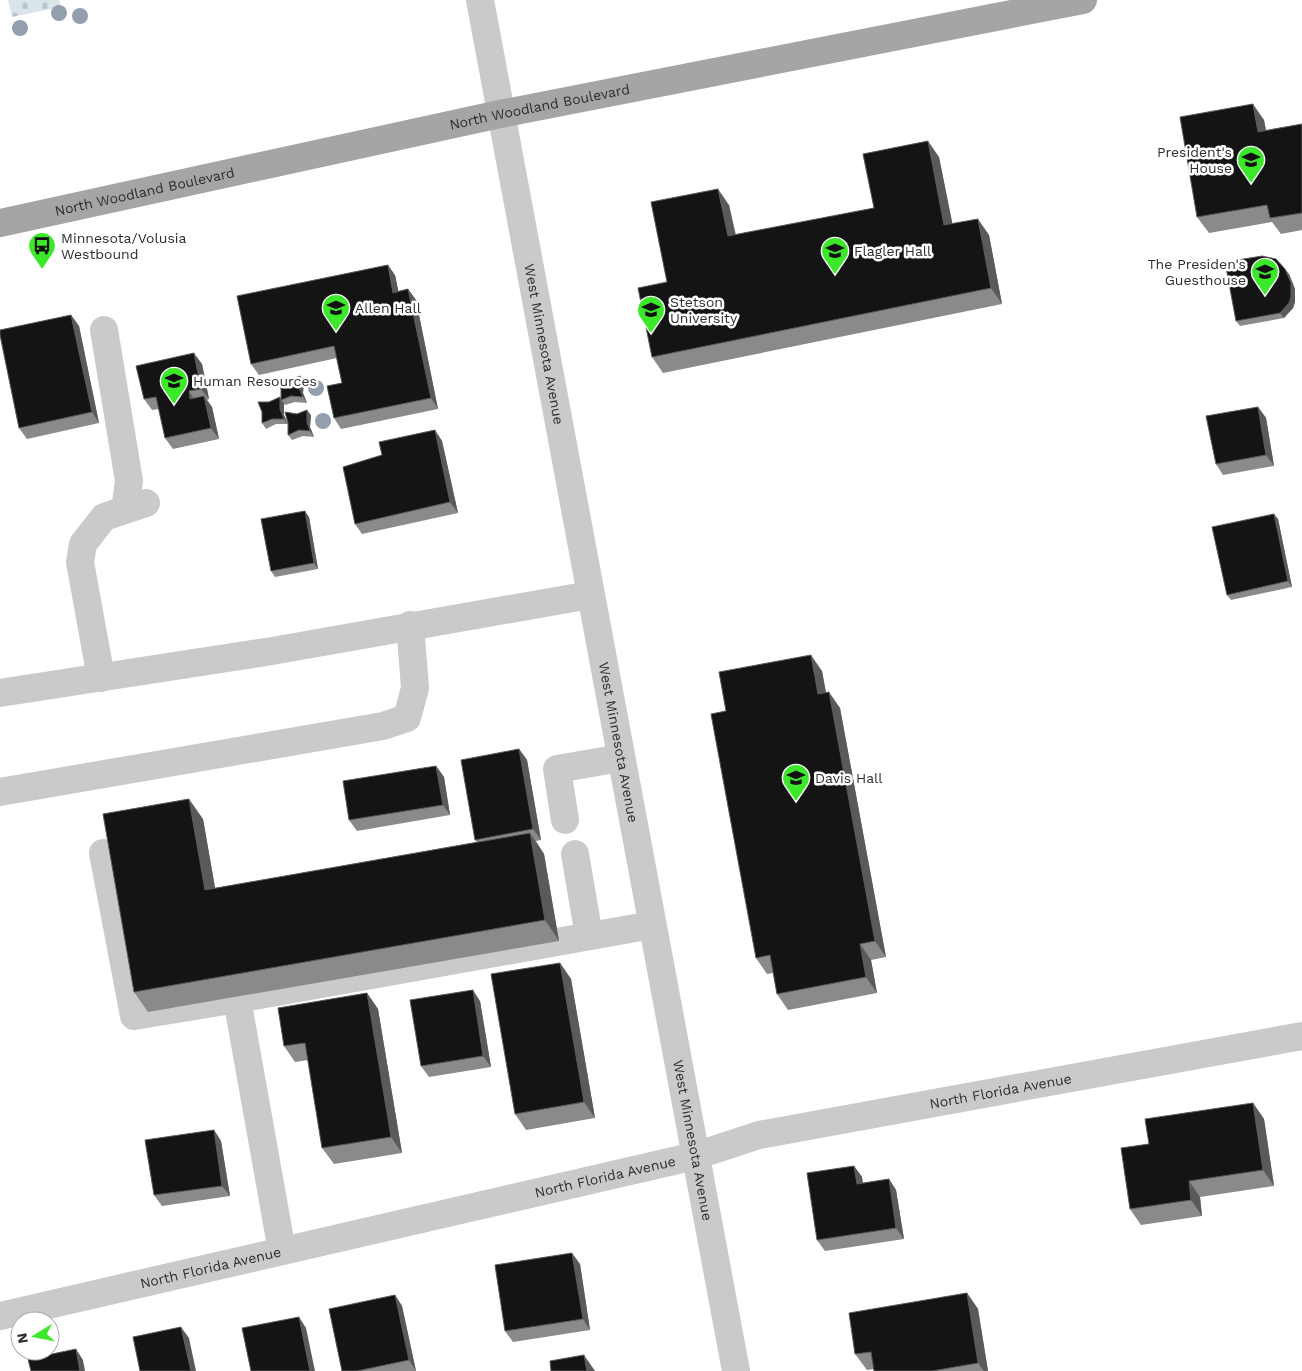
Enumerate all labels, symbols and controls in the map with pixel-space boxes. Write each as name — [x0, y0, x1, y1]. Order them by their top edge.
street label: North Woodland Boulevard — [448, 81, 631, 133]
place label: President's House — [1157, 144, 1232, 176]
school or university icon: President's House — [1236, 145, 1266, 184]
street label: North Woodland Boulevard — [53, 164, 236, 219]
place label: Minnesota/Volusia Westbound — [61, 230, 187, 262]
bus stop icon: Minnesota/Volusia Westbound — [27, 231, 57, 270]
school or university icon: Flagler Hall — [820, 236, 850, 275]
place label: Flagler Hall — [854, 243, 932, 259]
place label: The Presiden's Guesthouse — [1147, 256, 1246, 288]
school or university icon: The Presiden's Guesthouse — [1250, 257, 1280, 296]
street label: West Minnesota Avenue — [521, 262, 567, 426]
school or university icon: Allen Hall — [321, 293, 351, 332]
place label: Stetson University — [670, 294, 738, 326]
school or university icon: Stetson University — [636, 295, 666, 334]
place label: Allen Hall — [355, 300, 422, 316]
school or university icon: Human Resources — [159, 366, 189, 405]
place label: Human Resources — [193, 373, 317, 389]
street label: West Minnesota Avenue — [596, 661, 641, 824]
school or university icon: Davis Hall — [781, 763, 811, 802]
place label: Davis Hall — [815, 770, 883, 786]
street label: West Minnesota Avenue — [670, 1059, 716, 1222]
street label: North Florida Avenue — [928, 1070, 1073, 1112]
street label: North Florida Avenue — [533, 1153, 677, 1201]
street label: North Florida Avenue — [139, 1244, 282, 1291]
north arrow — [10, 1311, 60, 1361]
text: N — [13, 1332, 31, 1345]

